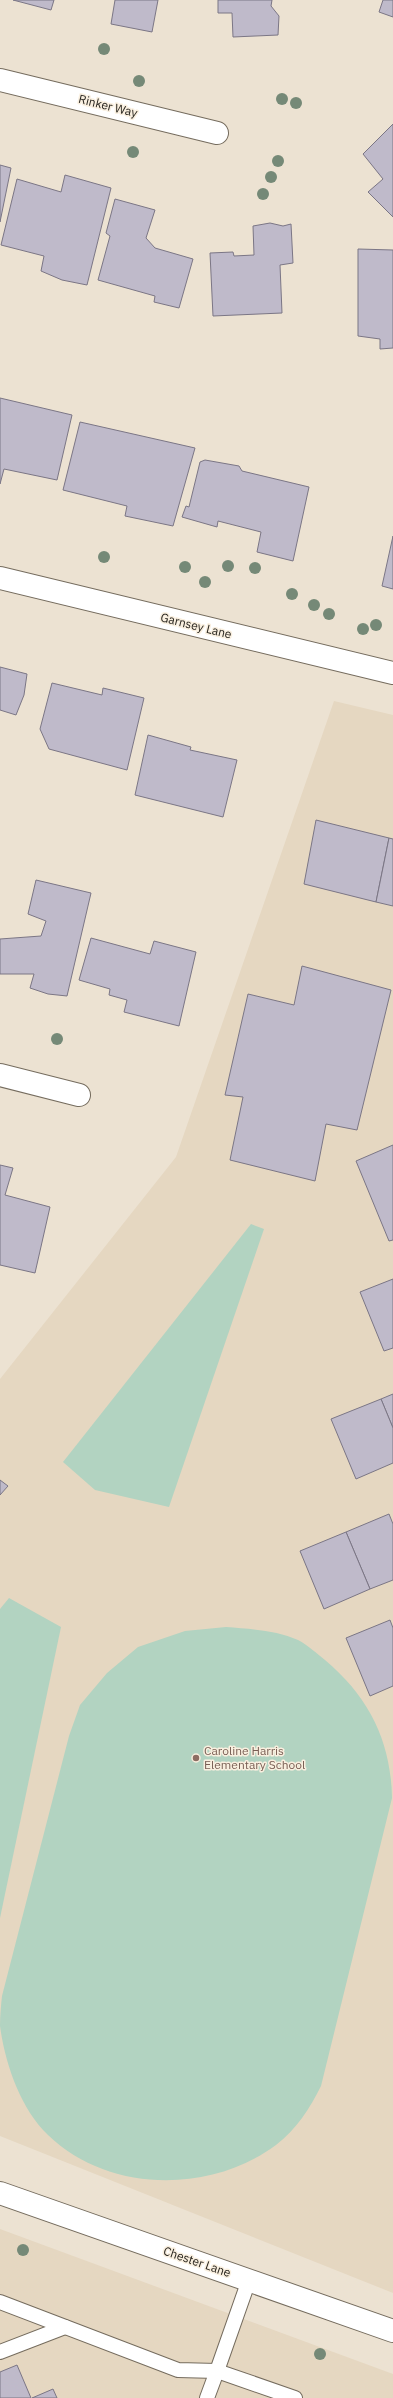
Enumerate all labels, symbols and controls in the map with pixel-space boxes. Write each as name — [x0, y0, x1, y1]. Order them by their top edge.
street label: Rinker Way — [77, 91, 139, 120]
street label: Garnsey Lane — [159, 609, 234, 642]
place label: Caroline Harris Elementary School — [204, 1743, 305, 1772]
marker: Caroline Harris Elementary School — [191, 1753, 201, 1763]
street label: Chester Lane — [161, 2243, 233, 2280]

